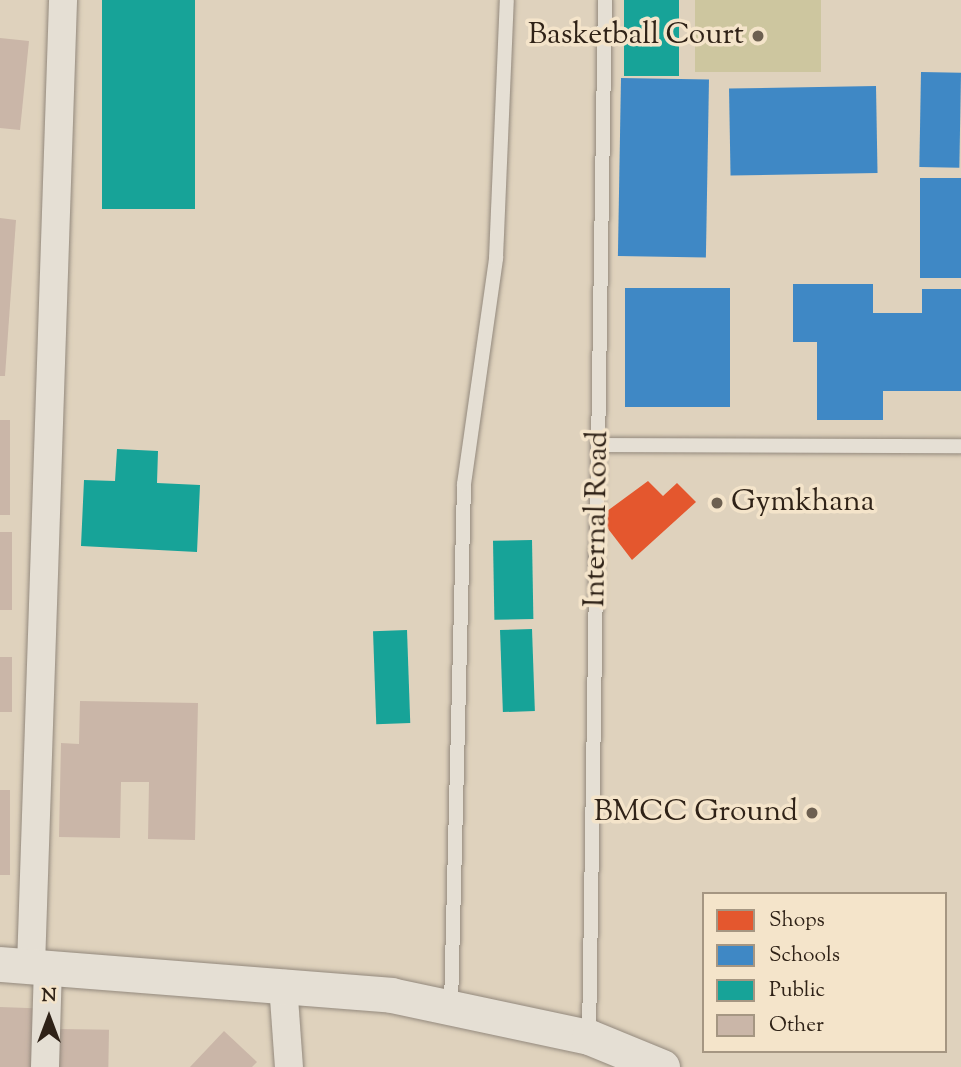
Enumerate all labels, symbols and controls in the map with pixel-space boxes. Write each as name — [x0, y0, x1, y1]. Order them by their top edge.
place label: Basketball Court — [528, 18, 744, 54]
marker: Basketball Court — [750, 28, 766, 44]
street label: Internal Road — [578, 430, 618, 608]
place label: Gymkhana — [731, 485, 875, 521]
marker: Gymkhana — [709, 495, 725, 511]
place label: BMCC Ground — [594, 795, 798, 831]
marker: BMCC Ground — [804, 805, 820, 821]
legend — [702, 892, 947, 1053]
text: Shops — [769, 906, 825, 936]
text: Schools — [769, 941, 840, 971]
text: Public — [769, 976, 825, 1006]
north arrow — [14, 983, 84, 1053]
text: N — [41, 983, 57, 1010]
text: Other — [769, 1011, 824, 1041]

